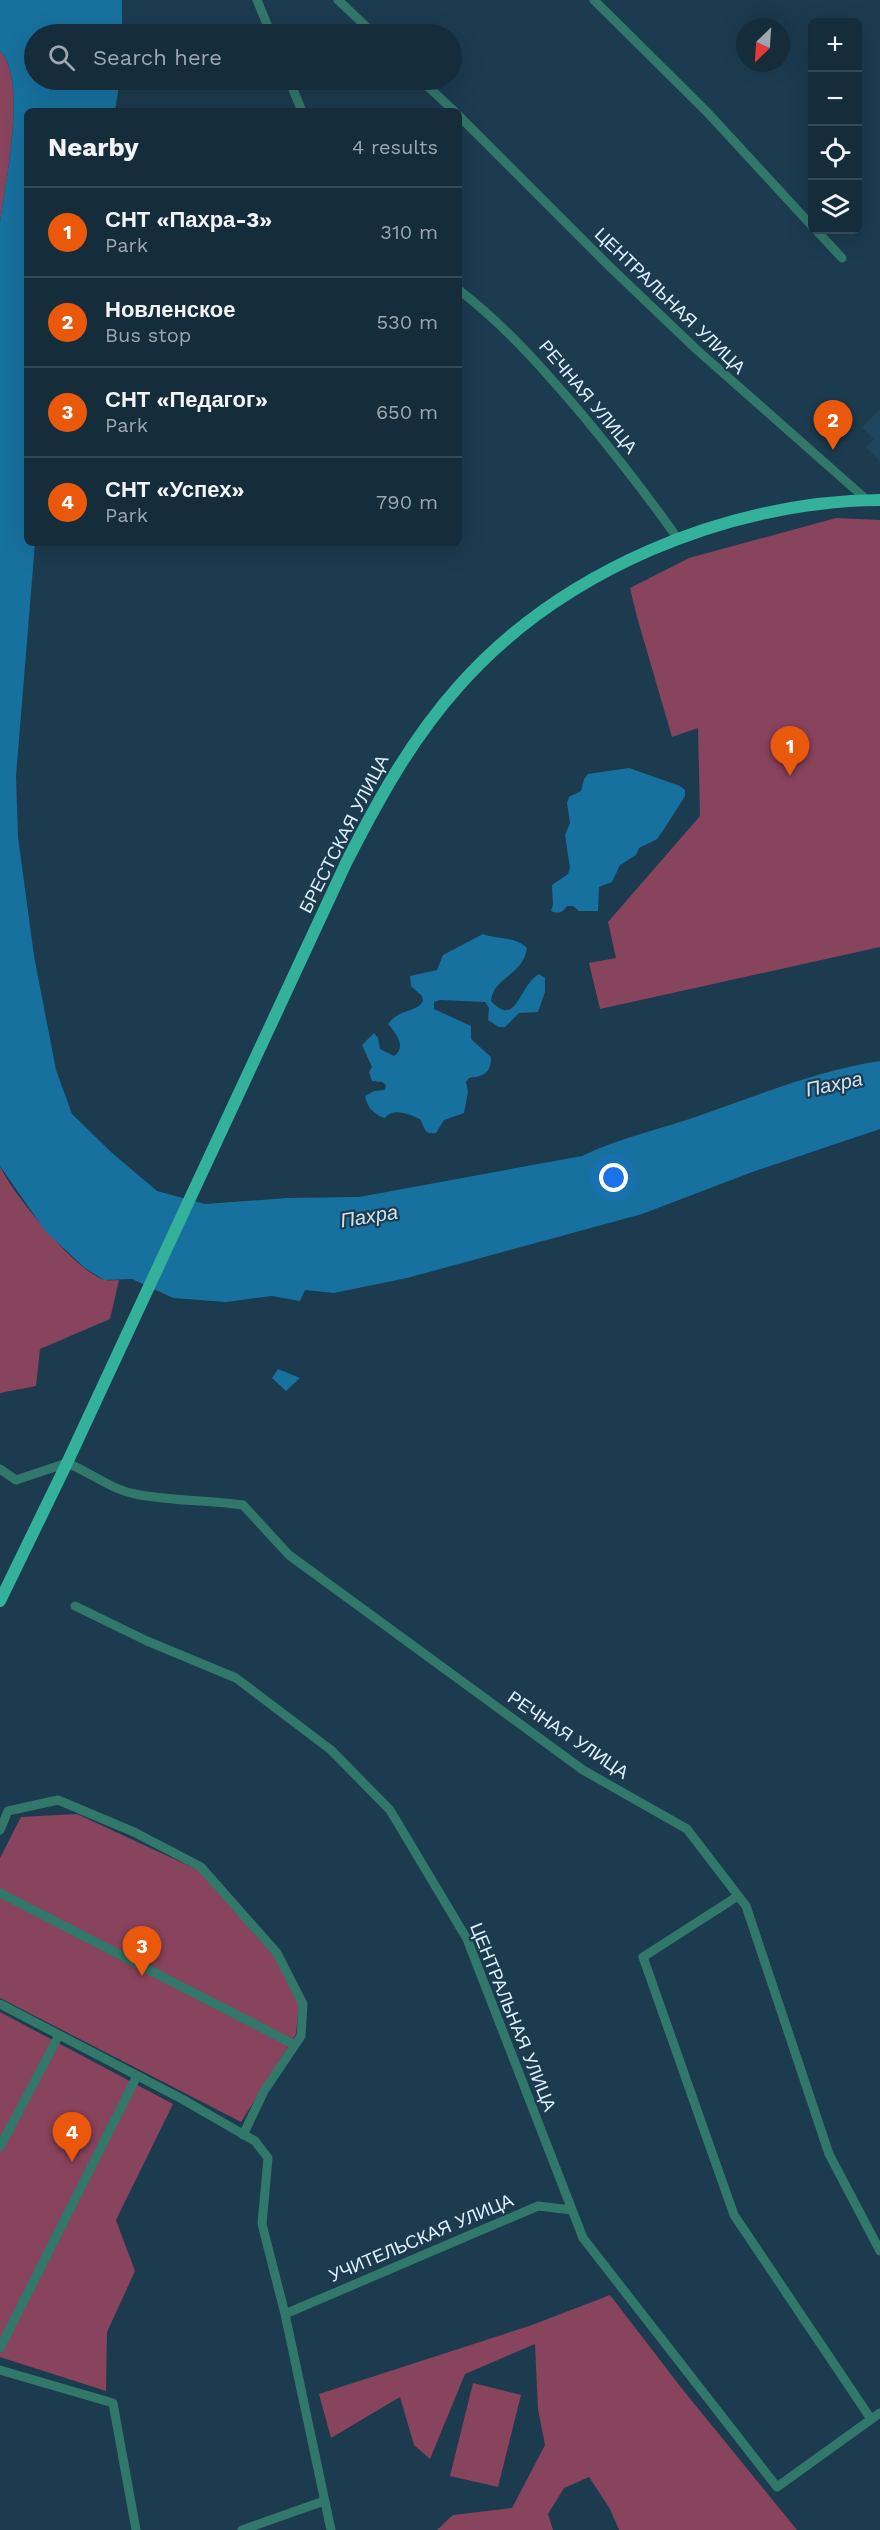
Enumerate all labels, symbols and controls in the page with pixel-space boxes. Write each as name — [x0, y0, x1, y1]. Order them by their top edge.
north arrow — [736, 18, 790, 72]
map controls — [808, 18, 862, 234]
button: + — [808, 18, 862, 72]
search box — [24, 24, 462, 90]
icon: search — [45, 41, 78, 74]
text: Search here — [93, 45, 222, 70]
button: − — [808, 72, 862, 126]
button: locate — [808, 126, 862, 180]
text: Nearby — [48, 132, 139, 162]
text: 4 results — [352, 135, 438, 159]
button: layers — [808, 180, 862, 234]
text: СНТ «Пахра-3» — [105, 207, 272, 232]
text: 1 — [63, 220, 72, 244]
text: 310 m — [380, 220, 438, 244]
street label: ЦЕНТРАЛЬНАЯ УЛИЦА — [591, 223, 750, 378]
text: Park — [105, 233, 148, 257]
text: Новленское — [105, 297, 235, 322]
text: 2 — [62, 310, 73, 334]
text: 530 m — [376, 310, 438, 334]
text: Bus stop — [105, 323, 191, 347]
street label: РЕЧНАЯ УЛИЦА — [535, 336, 642, 457]
text: СНТ «Педагог» — [105, 387, 268, 412]
text: 3 — [62, 400, 73, 424]
text: 650 m — [376, 400, 438, 424]
pin: 2 — [814, 400, 852, 450]
text: Park — [105, 413, 148, 437]
text: СНТ «Успех» — [105, 477, 244, 502]
text: 4 — [61, 490, 74, 514]
text: 790 m — [376, 490, 438, 514]
text: Park — [105, 503, 148, 527]
pin: 1 — [770, 726, 810, 776]
street label: БРЕСТСКАЯ УЛИЦА — [295, 751, 393, 916]
water label: Пахра — [803, 1066, 865, 1102]
your location — [599, 1163, 628, 1192]
water label: Пахра — [339, 1200, 399, 1232]
street label: РЕЧНАЯ УЛИЦА — [504, 1686, 633, 1783]
street label: ЦЕНТРАЛЬНАЯ УЛИЦА — [466, 1920, 561, 2114]
pin: 3 — [122, 1926, 162, 1976]
pin: 4 — [52, 2112, 92, 2162]
street label: УЧИТЕЛЬСКАЯ УЛИЦА — [326, 2189, 516, 2286]

